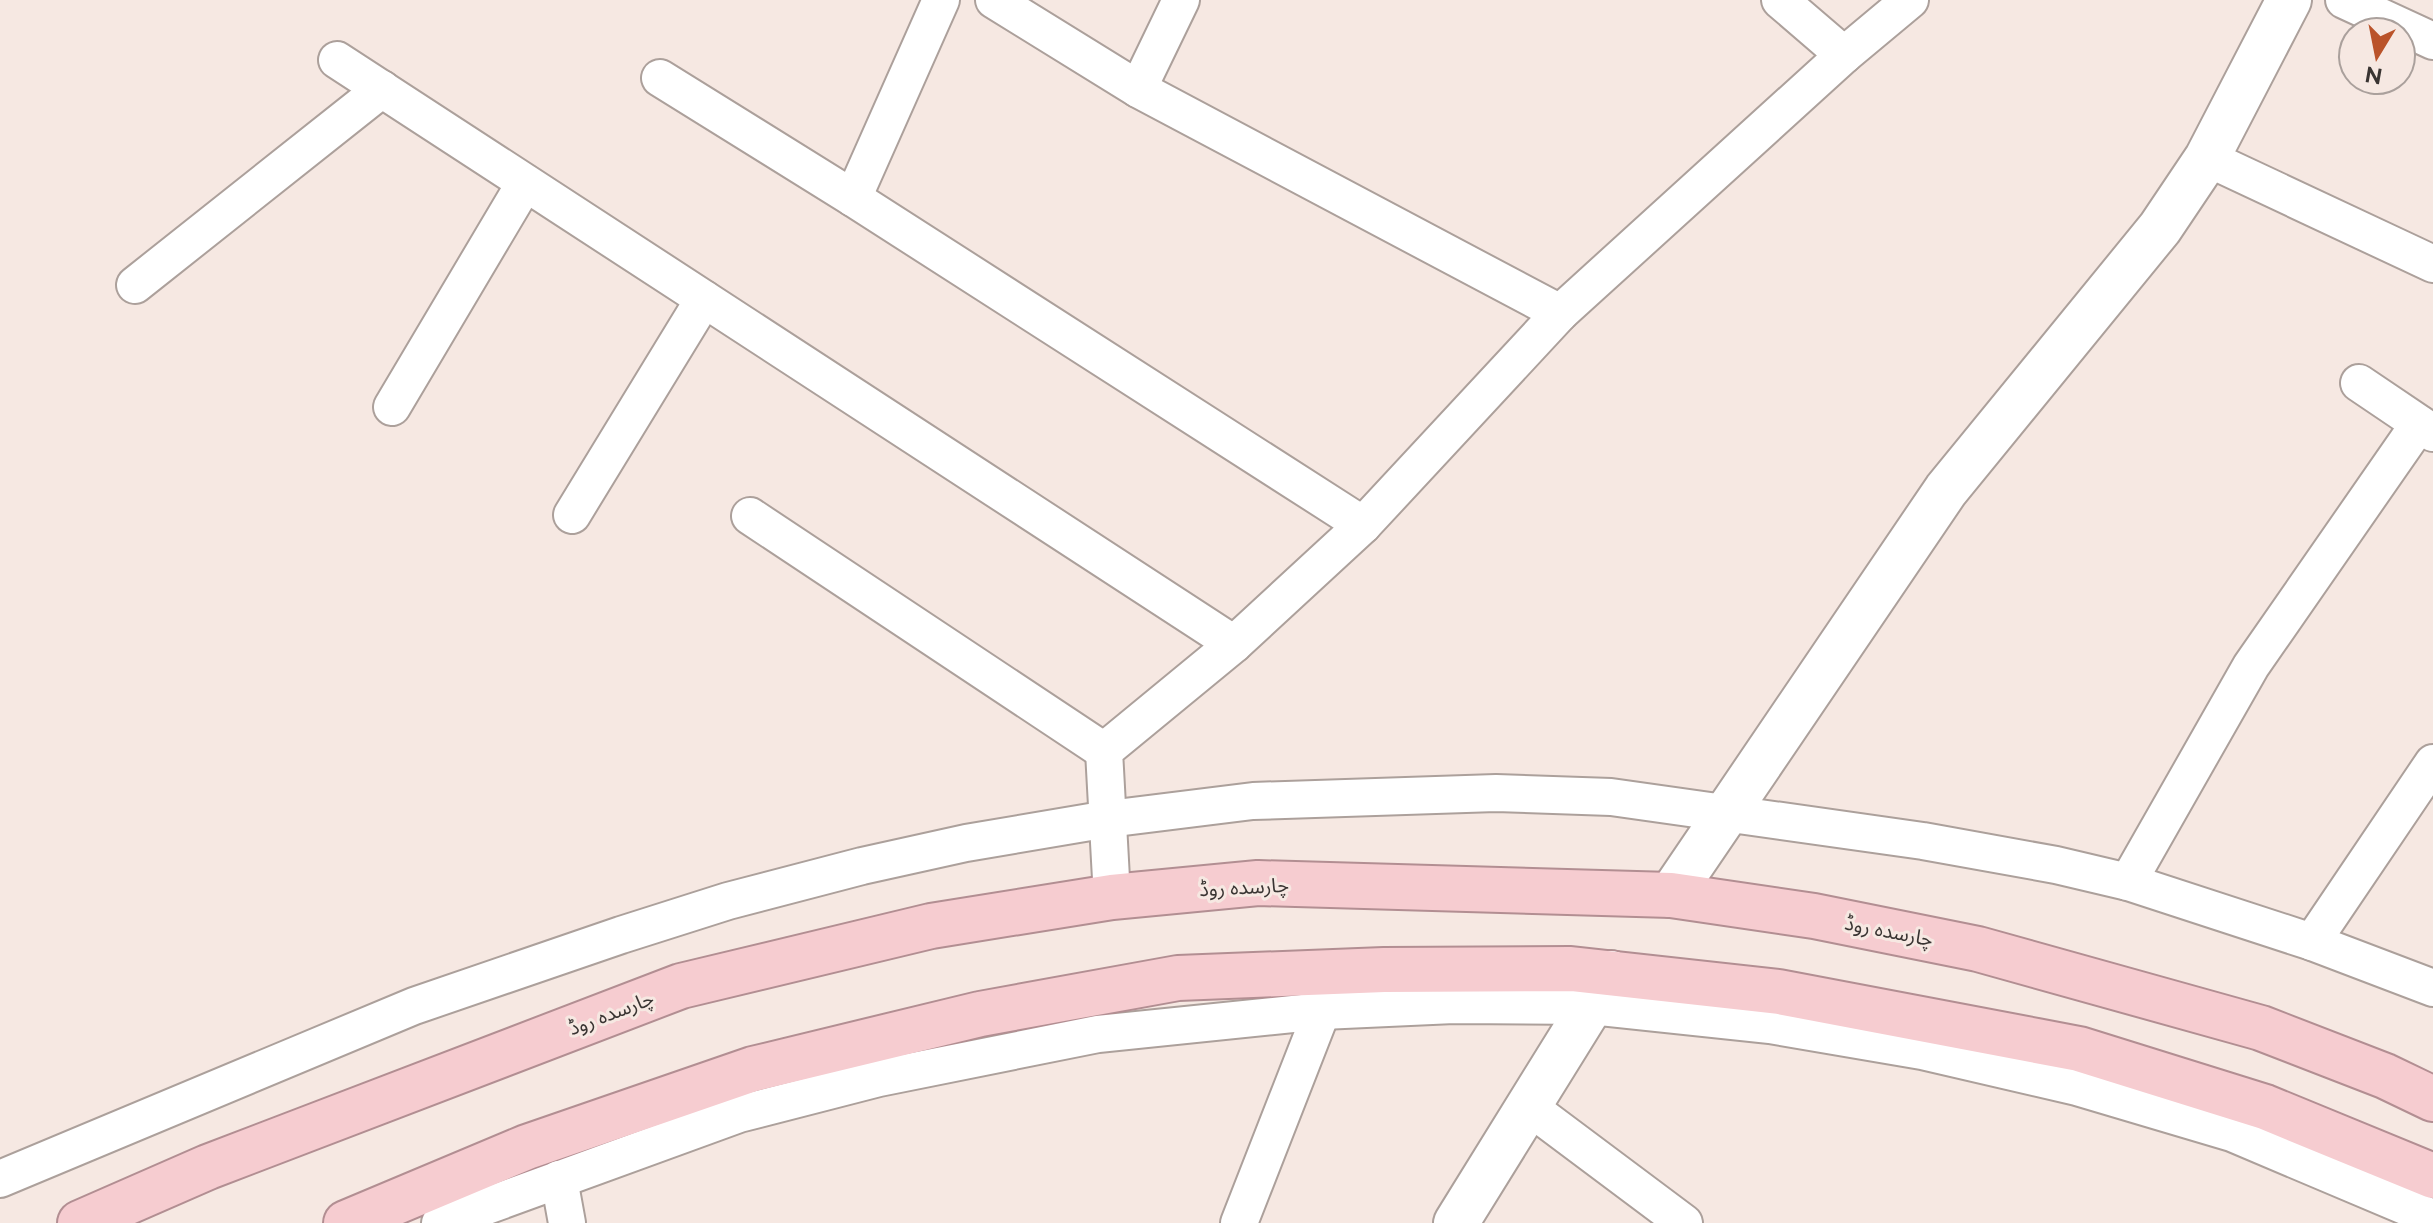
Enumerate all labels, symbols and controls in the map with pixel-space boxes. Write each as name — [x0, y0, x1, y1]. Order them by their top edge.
north arrow — [2337, 16, 2417, 96]
text: N — [2363, 61, 2384, 90]
street label: چارسدہ روڈ — [1199, 873, 1289, 902]
street label: چارسدہ روڈ — [1842, 911, 1935, 952]
street label: چارسدہ روڈ — [565, 986, 658, 1041]

